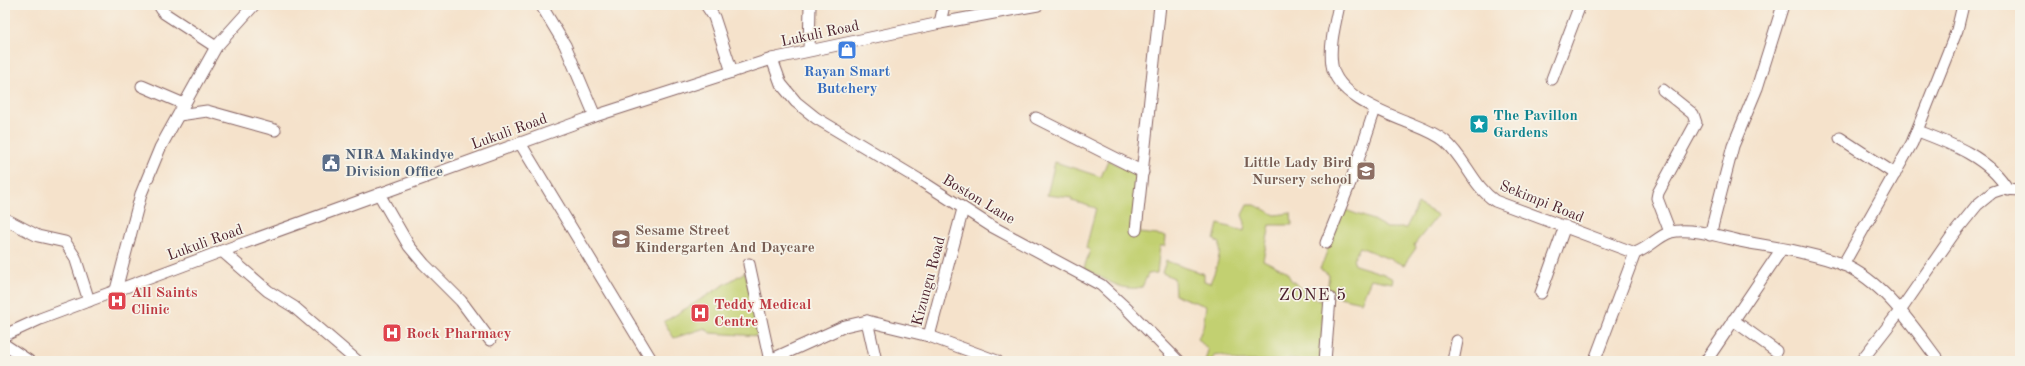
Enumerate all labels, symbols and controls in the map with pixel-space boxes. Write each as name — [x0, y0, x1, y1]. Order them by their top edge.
street label: Lukuli Road — [780, 19, 861, 50]
shop icon: Rayan Smart Butchery — [836, 39, 858, 61]
place label: Rayan Smart Butchery — [804, 65, 891, 97]
place label: The Pavillon Gardens — [1493, 109, 1578, 141]
street label: Lukuli Road — [470, 112, 550, 153]
place icon: The Pavillon Gardens — [1468, 113, 1490, 135]
place label: NIRA Makindye Division Office — [345, 148, 454, 180]
public building icon: NIRA Makindye Division Office — [320, 152, 342, 174]
place label: Little Lady Bird Nursery school — [1243, 156, 1352, 188]
school or university icon: Little Lady Bird Nursery school — [1355, 160, 1377, 182]
street label: Boston Lane — [939, 173, 1017, 228]
street label: Sekimpi Road — [1497, 179, 1586, 226]
street label: Lukuli Road — [166, 223, 246, 264]
place label: Sesame Street Kindergarten And Daycare — [635, 224, 815, 256]
school or university icon: Sesame Street Kindergarten And Daycare — [610, 228, 632, 250]
street label: Kizungu Road — [910, 235, 949, 328]
place label: All Saints Clinic — [131, 286, 197, 318]
district label: ZONE 5 — [1279, 287, 1347, 304]
hospital icon: All Saints Clinic — [106, 290, 128, 312]
place label: Teddy Medical Centre — [714, 298, 812, 330]
hospital icon: Teddy Medical Centre — [689, 302, 711, 324]
hospital icon: Rock Pharmacy — [381, 322, 403, 344]
place label: Rock Pharmacy — [406, 327, 512, 342]

